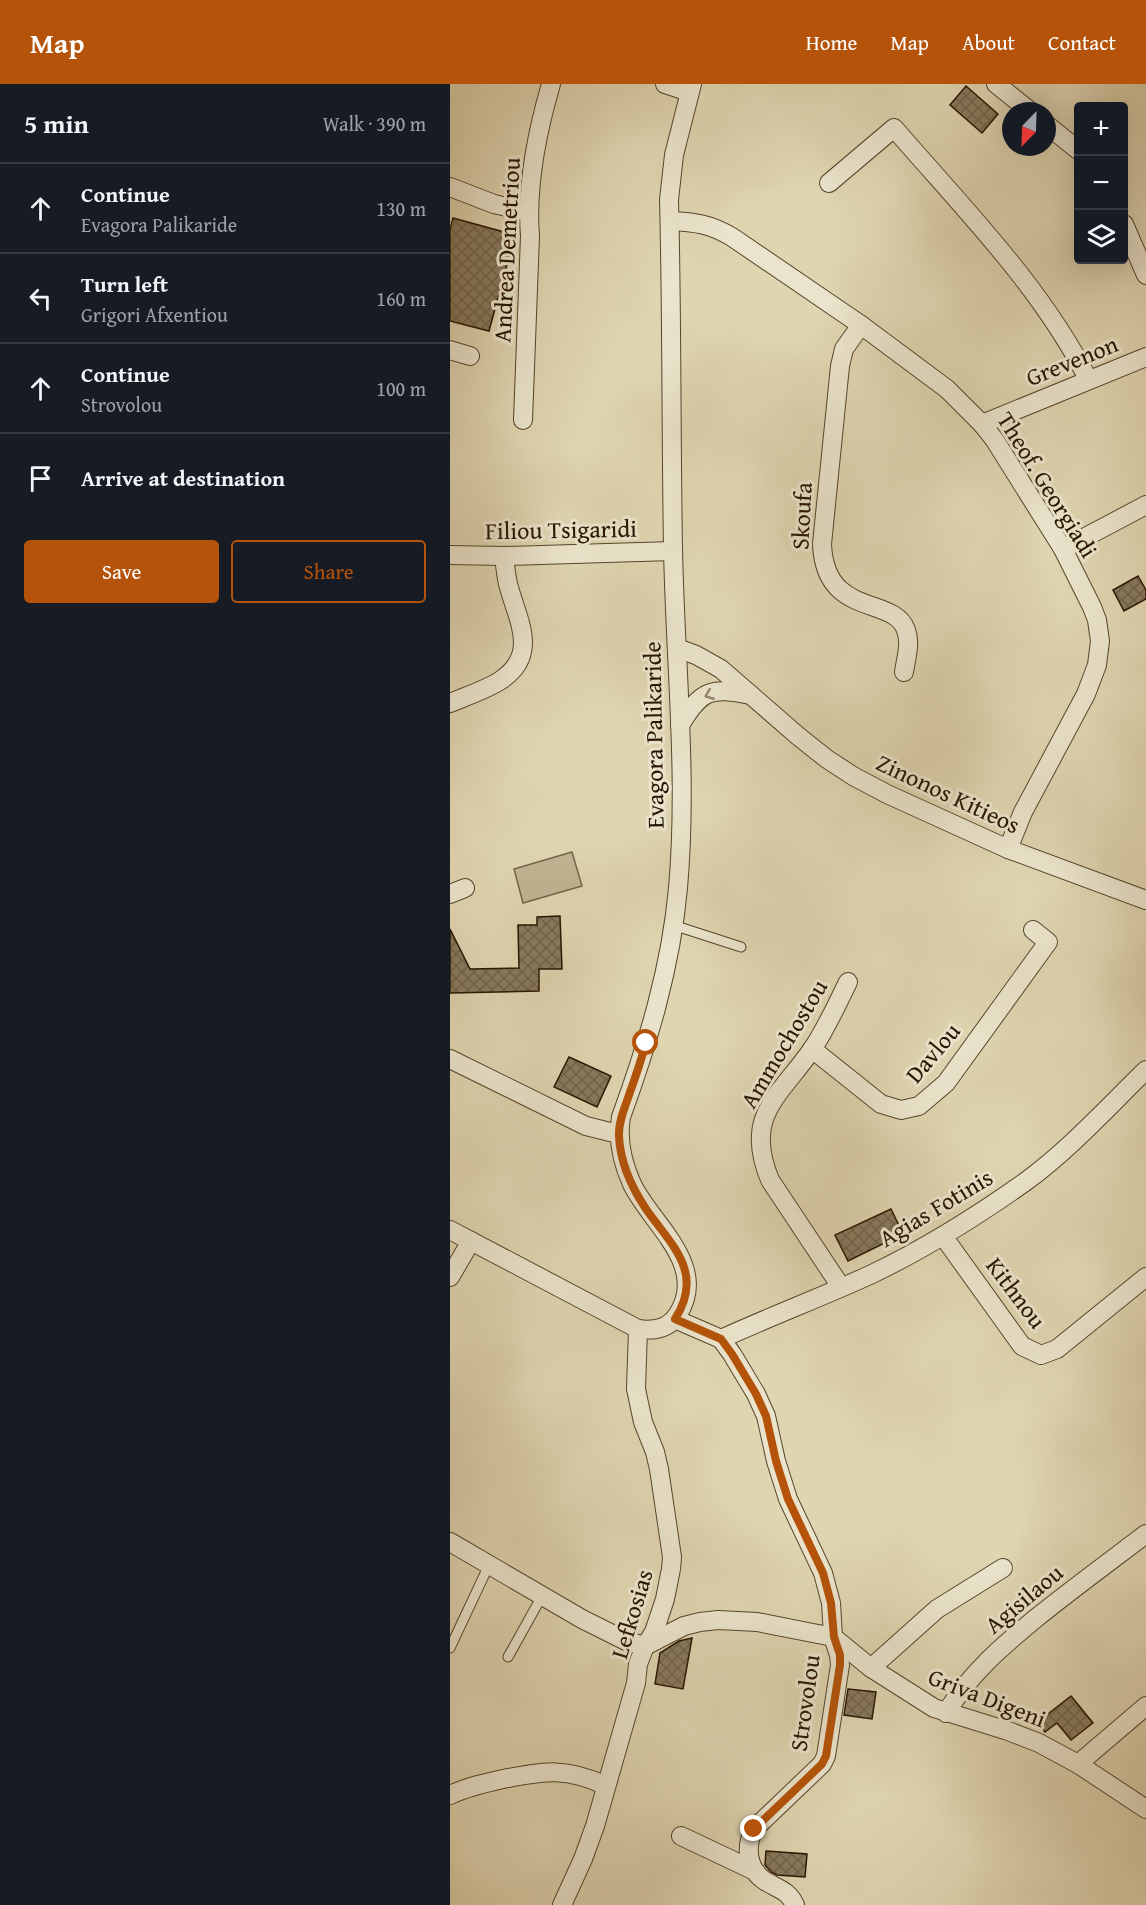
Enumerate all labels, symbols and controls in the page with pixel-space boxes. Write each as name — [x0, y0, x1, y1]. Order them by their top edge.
text: Map — [30, 22, 84, 63]
text: Home — [806, 27, 857, 58]
text: Map — [890, 27, 929, 58]
text: About — [962, 27, 1015, 58]
text: Contact — [1048, 27, 1116, 58]
north arrow — [1002, 102, 1056, 156]
map controls — [1074, 102, 1128, 264]
button: + — [1074, 102, 1128, 156]
text: 5 min — [24, 104, 89, 143]
text: Walk · 390 m — [323, 109, 426, 138]
button: − — [1074, 156, 1128, 210]
street label: Andrea Demetriou — [484, 157, 529, 343]
text: Continue — [81, 178, 170, 210]
icon: ahead — [24, 192, 57, 225]
text: 130 m — [376, 194, 426, 223]
text: Evagora Palikaride — [81, 210, 237, 239]
button: layers — [1074, 210, 1128, 264]
text: Turn left — [81, 268, 168, 300]
icon: left — [24, 282, 57, 315]
text: 160 m — [376, 284, 426, 313]
text: Grigori Afxentiou — [81, 300, 228, 329]
street label: Grevenon — [1020, 326, 1124, 395]
text: Continue — [81, 358, 170, 390]
icon: ahead — [24, 372, 57, 405]
text: 100 m — [376, 374, 426, 403]
text: Strovolou — [81, 390, 162, 419]
street label: Theof. Georgiadi — [989, 405, 1106, 565]
icon: arrive — [24, 462, 57, 495]
text: Arrive at destination — [81, 462, 285, 494]
street label: Skoufa — [782, 481, 821, 551]
street label: Filiou Tsigaridi — [485, 511, 637, 548]
button: Save — [24, 540, 219, 603]
button: Share — [231, 540, 426, 603]
street label: Evagora Palikaride — [634, 641, 673, 829]
one-way arrow — [705, 688, 716, 700]
street label: Zinonos Kitieos — [871, 745, 1026, 842]
street label: Ammochostou — [731, 972, 836, 1115]
street label: Davlou — [897, 1015, 968, 1091]
route start — [632, 1029, 658, 1055]
street label: Agias Fotinis — [872, 1160, 999, 1255]
street label: Kithnou — [978, 1250, 1055, 1336]
street label: Agisilaou — [977, 1555, 1070, 1642]
street label: Lefkosias — [601, 1565, 662, 1663]
street label: Strovolou — [780, 1652, 829, 1753]
street label: Griva Digeni — [923, 1659, 1051, 1736]
route end — [740, 1815, 766, 1841]

